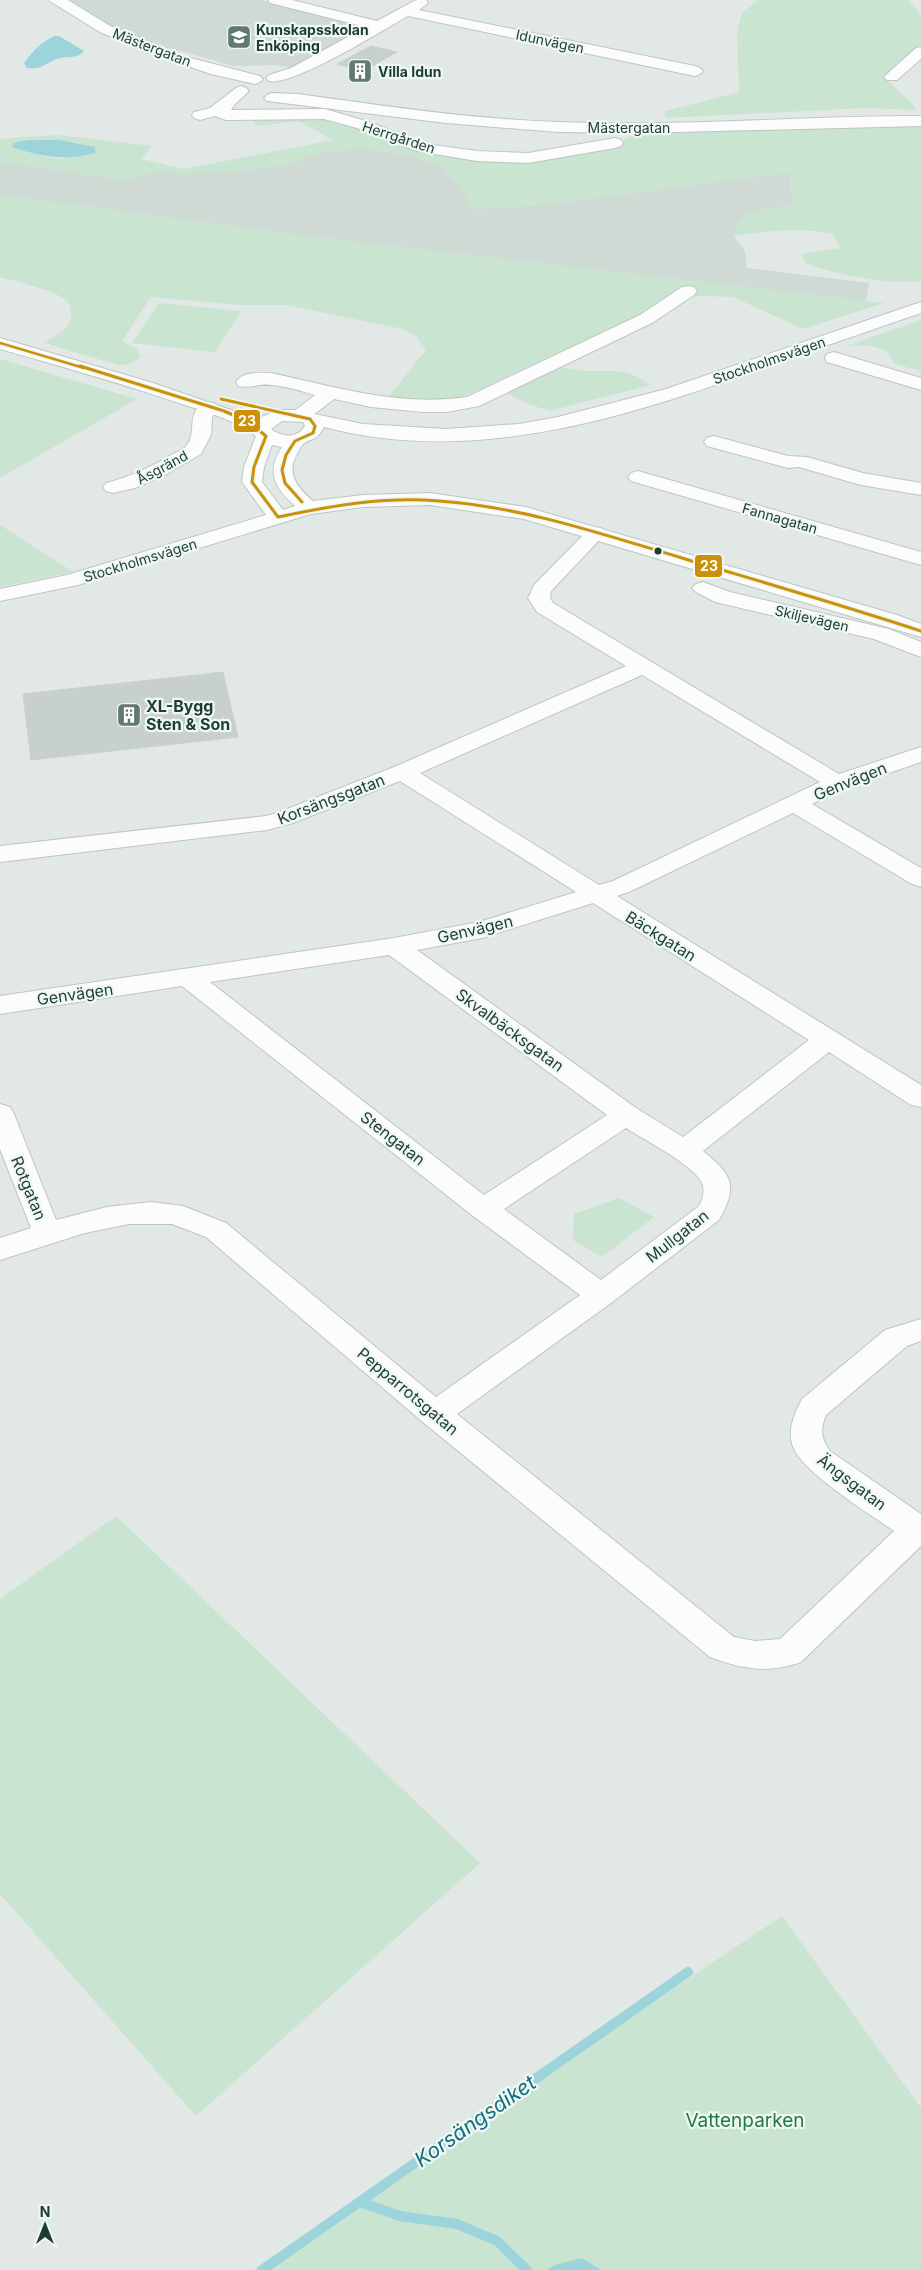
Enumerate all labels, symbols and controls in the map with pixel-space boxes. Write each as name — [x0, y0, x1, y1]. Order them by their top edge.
place label: Kunskapsskolan Enköping — [256, 21, 369, 54]
street label: Mästergatan — [110, 24, 194, 70]
school or university icon: Kunskapsskolan Enköping — [226, 24, 252, 50]
street label: Idunvägen — [514, 25, 586, 57]
building icon: Villa Idun — [347, 58, 373, 84]
place label: Villa Idun — [378, 63, 441, 80]
street label: Herrgården — [360, 117, 438, 157]
street label: Mästergatan — [588, 119, 670, 136]
street label: Stockholmsvägen — [710, 333, 828, 387]
line badge: 23 — [233, 409, 261, 433]
text: 23 — [238, 412, 256, 429]
street label: Åsgränd — [133, 446, 191, 488]
street label: Fannagatan — [740, 499, 820, 537]
street label: Stockholmsvägen — [81, 535, 199, 585]
unlabelled marker — [653, 546, 663, 556]
line badge: 23 — [694, 554, 723, 578]
text: 23 — [700, 557, 718, 574]
street label: Skiljevägen — [773, 601, 851, 635]
place label: XL-Bygg Sten & Son — [146, 696, 230, 734]
building icon: XL-Bygg Sten & Son — [116, 702, 142, 728]
street label: Genvägen — [811, 757, 889, 805]
street label: Korsängsgatan — [274, 769, 388, 829]
street label: Bäckgatan — [622, 906, 700, 966]
street label: Genvägen — [435, 911, 515, 947]
street label: Genvägen — [35, 979, 115, 1009]
street label: Skvalbäcksgatan — [452, 984, 568, 1076]
street label: Stengatan — [357, 1107, 429, 1169]
street label: Rotgatan — [7, 1153, 51, 1223]
street label: Mullgatan — [642, 1205, 712, 1267]
street label: Pepparrotsgatan — [353, 1343, 463, 1439]
street label: Ängsgatan — [814, 1450, 890, 1514]
water label: Korsängsdiket — [410, 2069, 541, 2172]
park label: Vattenparken — [685, 2109, 805, 2132]
north arrow — [20, 2200, 70, 2250]
text: N — [40, 2203, 50, 2220]

